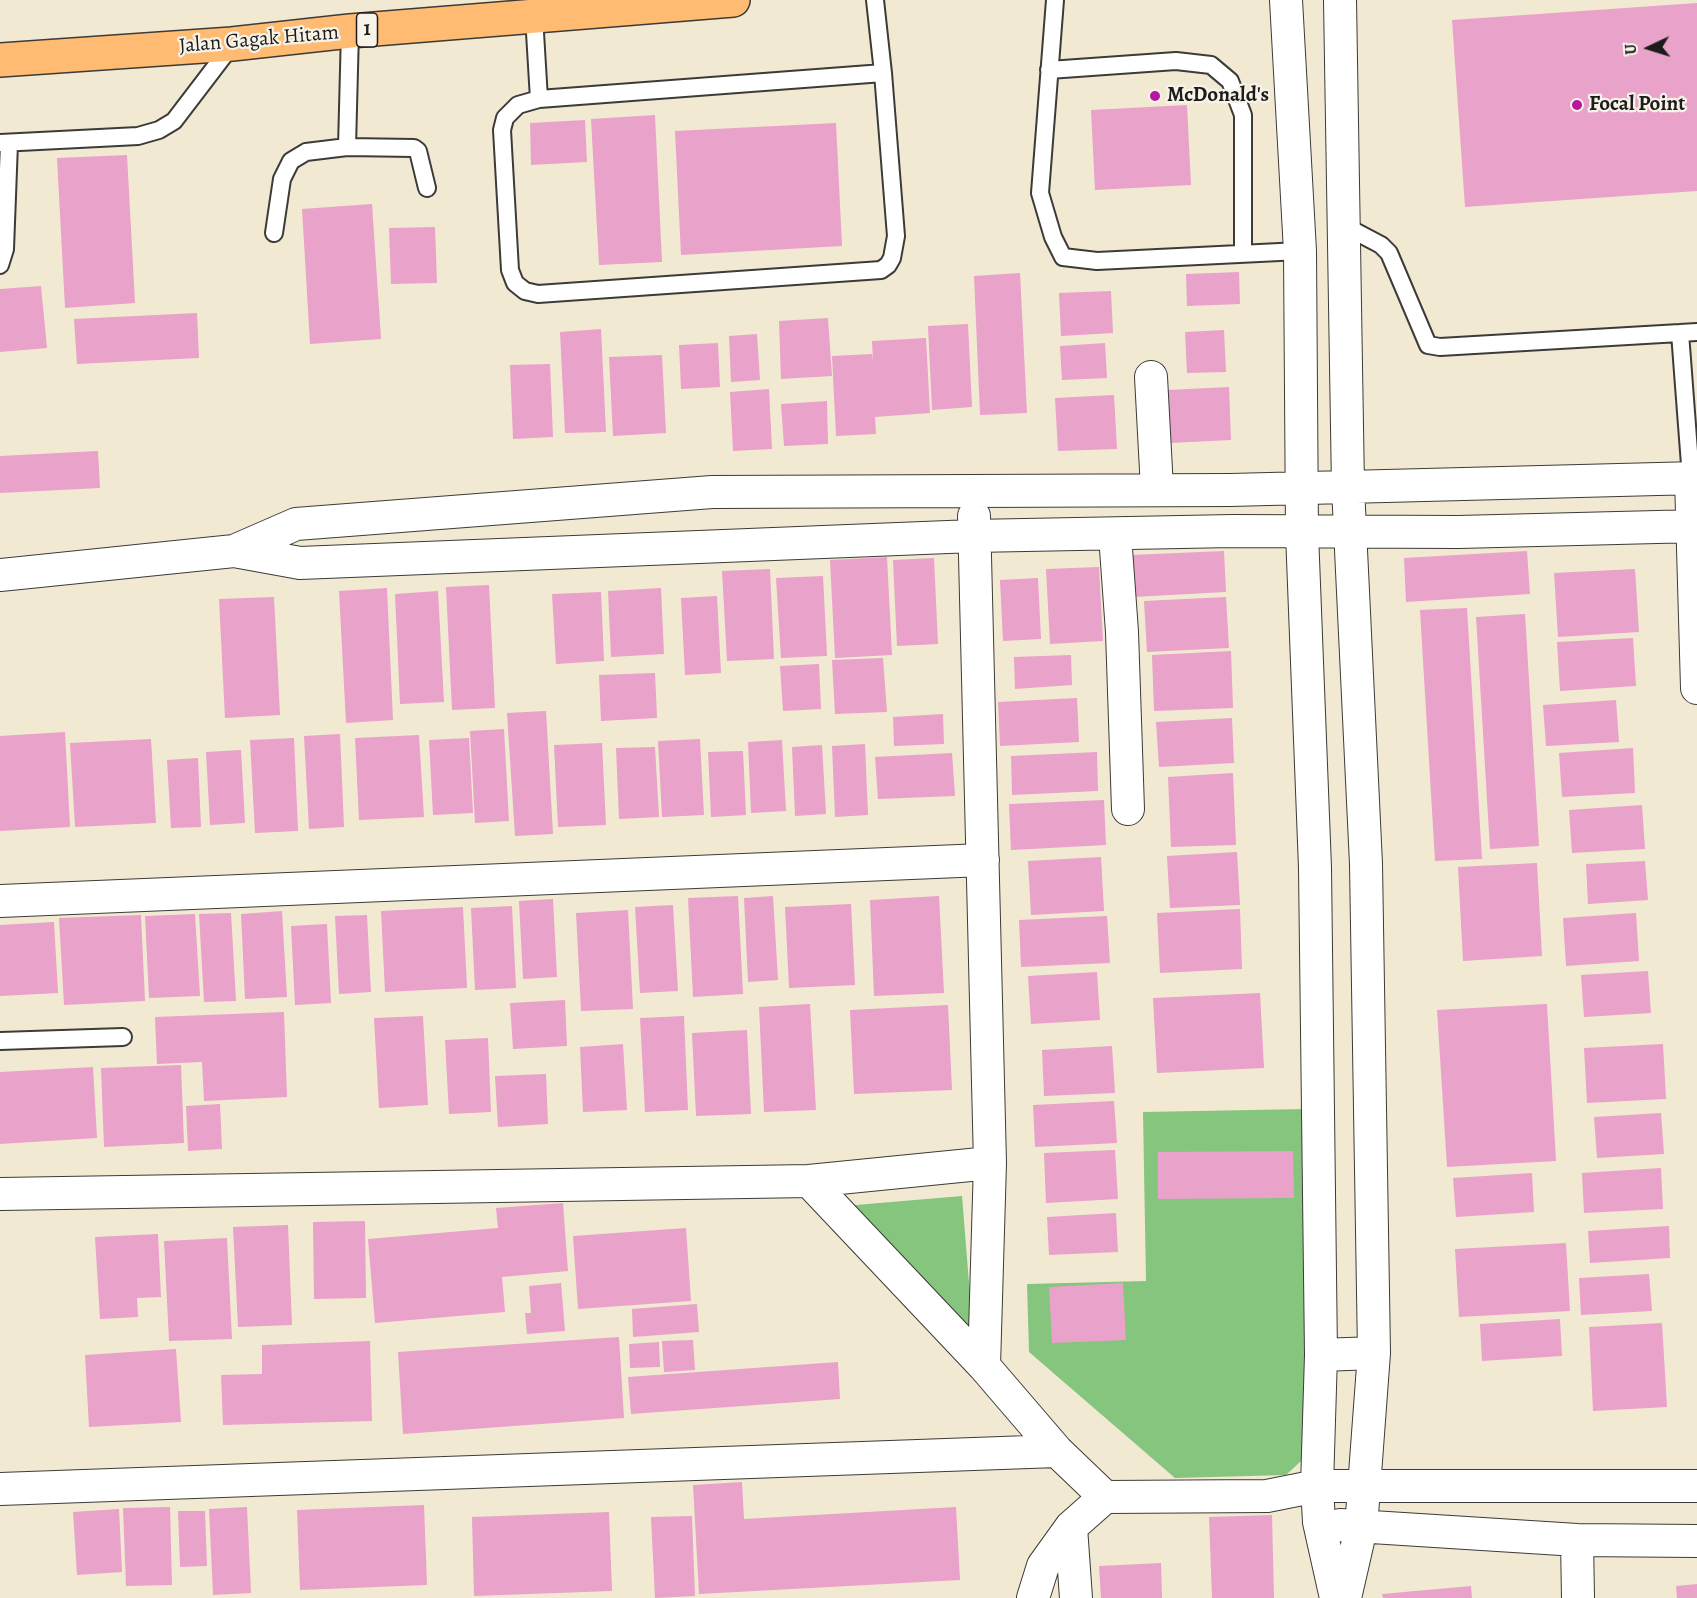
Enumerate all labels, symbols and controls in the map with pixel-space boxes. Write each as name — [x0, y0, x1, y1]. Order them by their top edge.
road number: 1 — [356, 13, 378, 47]
north arrow — [1619, 18, 1679, 78]
street label: Jalan Gagak Hitam — [178, 20, 340, 60]
text: U — [1620, 43, 1642, 55]
place label: McDonald's — [1167, 83, 1269, 109]
marker: McDonald's — [1148, 89, 1162, 103]
place label: Focal Point — [1589, 92, 1685, 118]
marker: Focal Point — [1570, 98, 1584, 112]

